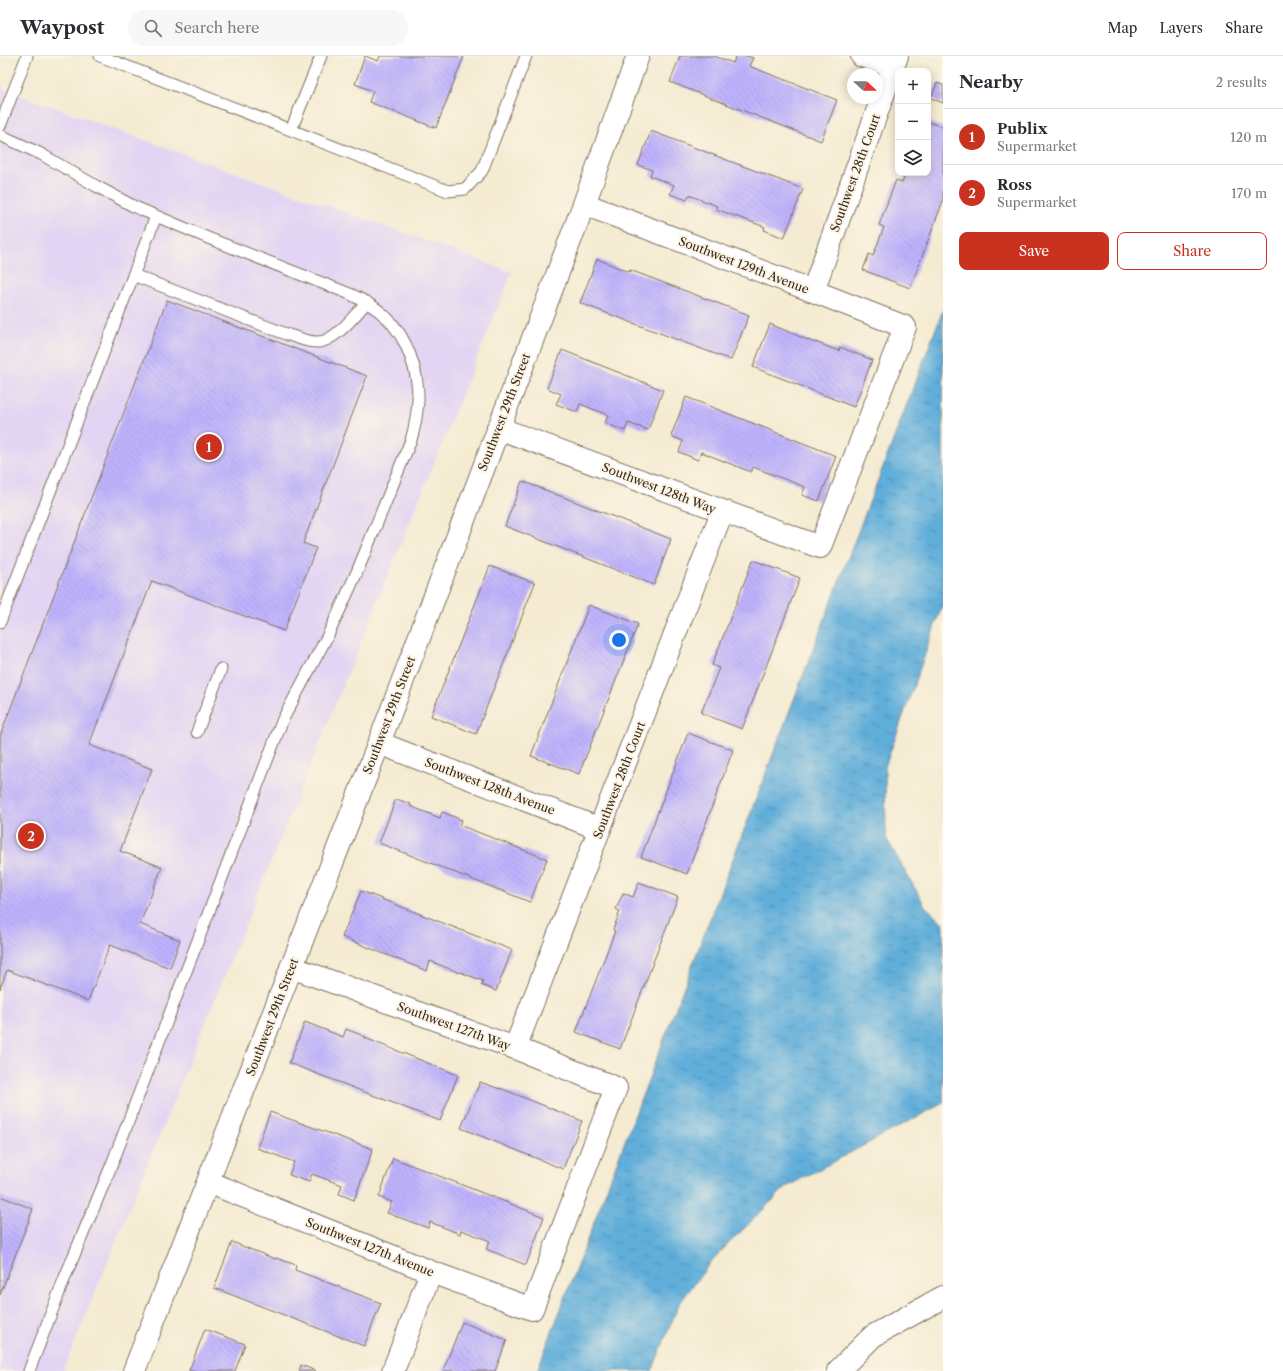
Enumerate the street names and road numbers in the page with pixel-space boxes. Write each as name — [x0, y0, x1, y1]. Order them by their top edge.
street label: Southwest 28th Court — [827, 111, 884, 234]
street label: Southwest 129th Avenue — [677, 233, 812, 297]
street label: Southwest 29th Street — [475, 350, 534, 473]
street label: Southwest 128th Way — [600, 459, 718, 517]
street label: Southwest 29th Street — [360, 653, 419, 776]
street label: Southwest 28th Court — [590, 718, 649, 841]
street label: Southwest 128th Avenue — [423, 754, 558, 818]
street label: Southwest 29th Street — [243, 955, 302, 1078]
street label: Southwest 127th Way — [395, 999, 513, 1054]
street label: Southwest 127th Avenue — [304, 1214, 437, 1280]

